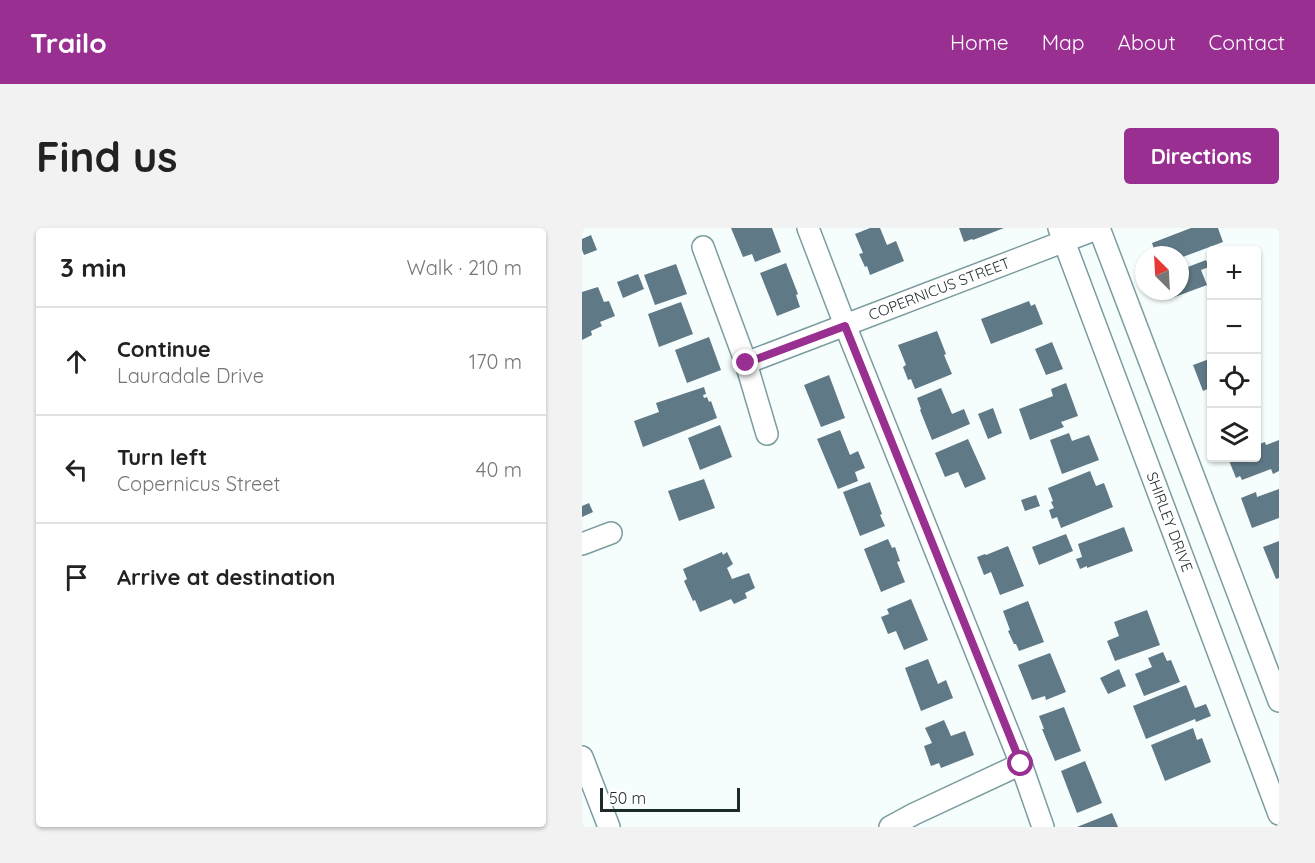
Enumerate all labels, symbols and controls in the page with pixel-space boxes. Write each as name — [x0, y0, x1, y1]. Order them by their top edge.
text: Trailo — [30, 25, 107, 60]
text: Home — [950, 29, 1009, 55]
text: Map — [1042, 29, 1085, 55]
text: About — [1118, 29, 1176, 55]
text: Contact — [1209, 29, 1285, 55]
button: Directions — [1124, 128, 1279, 184]
text: Find us — [36, 130, 178, 183]
north arrow — [1135, 246, 1189, 300]
map controls — [1207, 246, 1261, 462]
button: + — [1207, 246, 1261, 300]
text: 3 min — [60, 251, 127, 284]
street label: COPERNICUS STREET — [866, 253, 1013, 324]
text: Walk · 210 m — [407, 255, 522, 280]
button: − — [1207, 300, 1261, 354]
text: Continue — [117, 335, 211, 363]
icon: ahead — [60, 345, 93, 378]
text: 170 m — [469, 349, 522, 374]
route end — [732, 349, 758, 375]
button: locate — [1207, 354, 1261, 408]
text: Lauradale Drive — [117, 363, 264, 388]
button: layers — [1207, 408, 1261, 462]
text: Turn left — [117, 443, 207, 471]
icon: left — [60, 453, 93, 486]
text: 40 m — [476, 457, 522, 482]
street label: SHIRLEY DRIVE — [1142, 469, 1197, 574]
text: Copernicus Street — [117, 471, 280, 496]
icon: arrive — [60, 561, 93, 594]
text: Arrive at destination — [117, 563, 335, 591]
route start — [1007, 750, 1033, 776]
scale bar — [600, 785, 740, 812]
text: 50 m — [609, 788, 646, 808]

